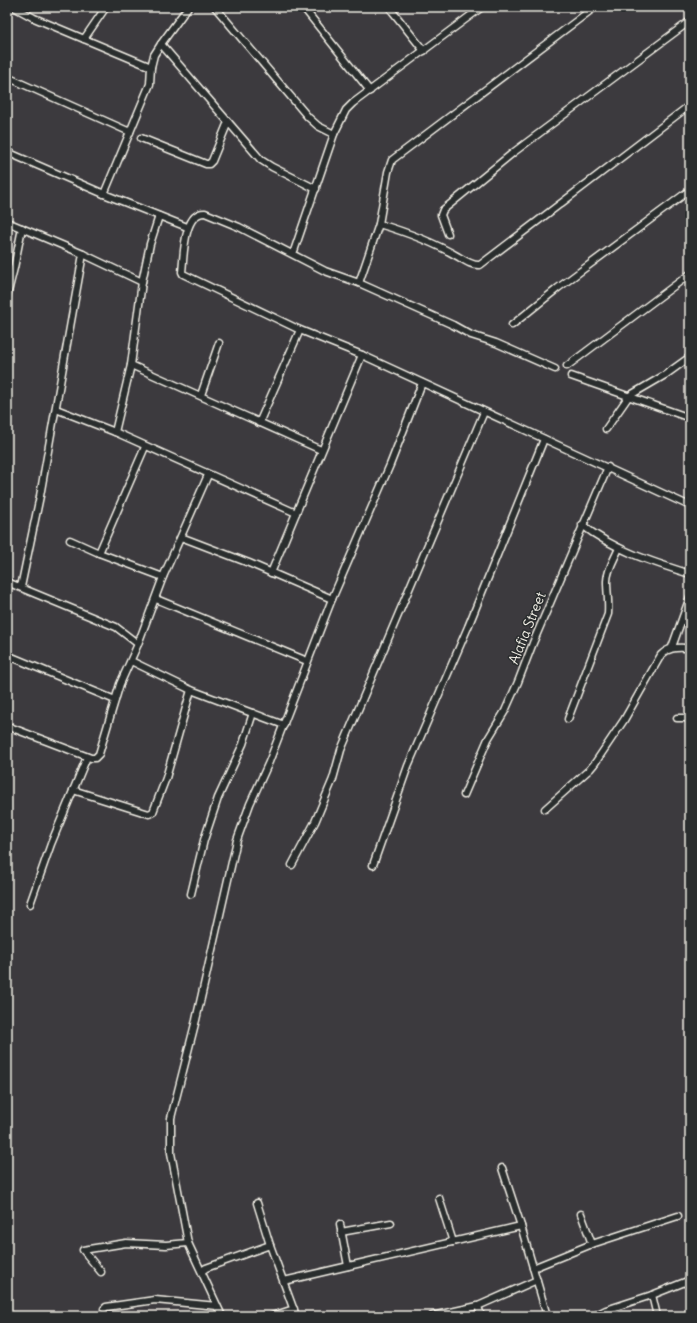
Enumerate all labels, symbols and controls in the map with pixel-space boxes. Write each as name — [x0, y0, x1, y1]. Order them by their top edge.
street label: Alafia Street — [504, 589, 550, 667]

